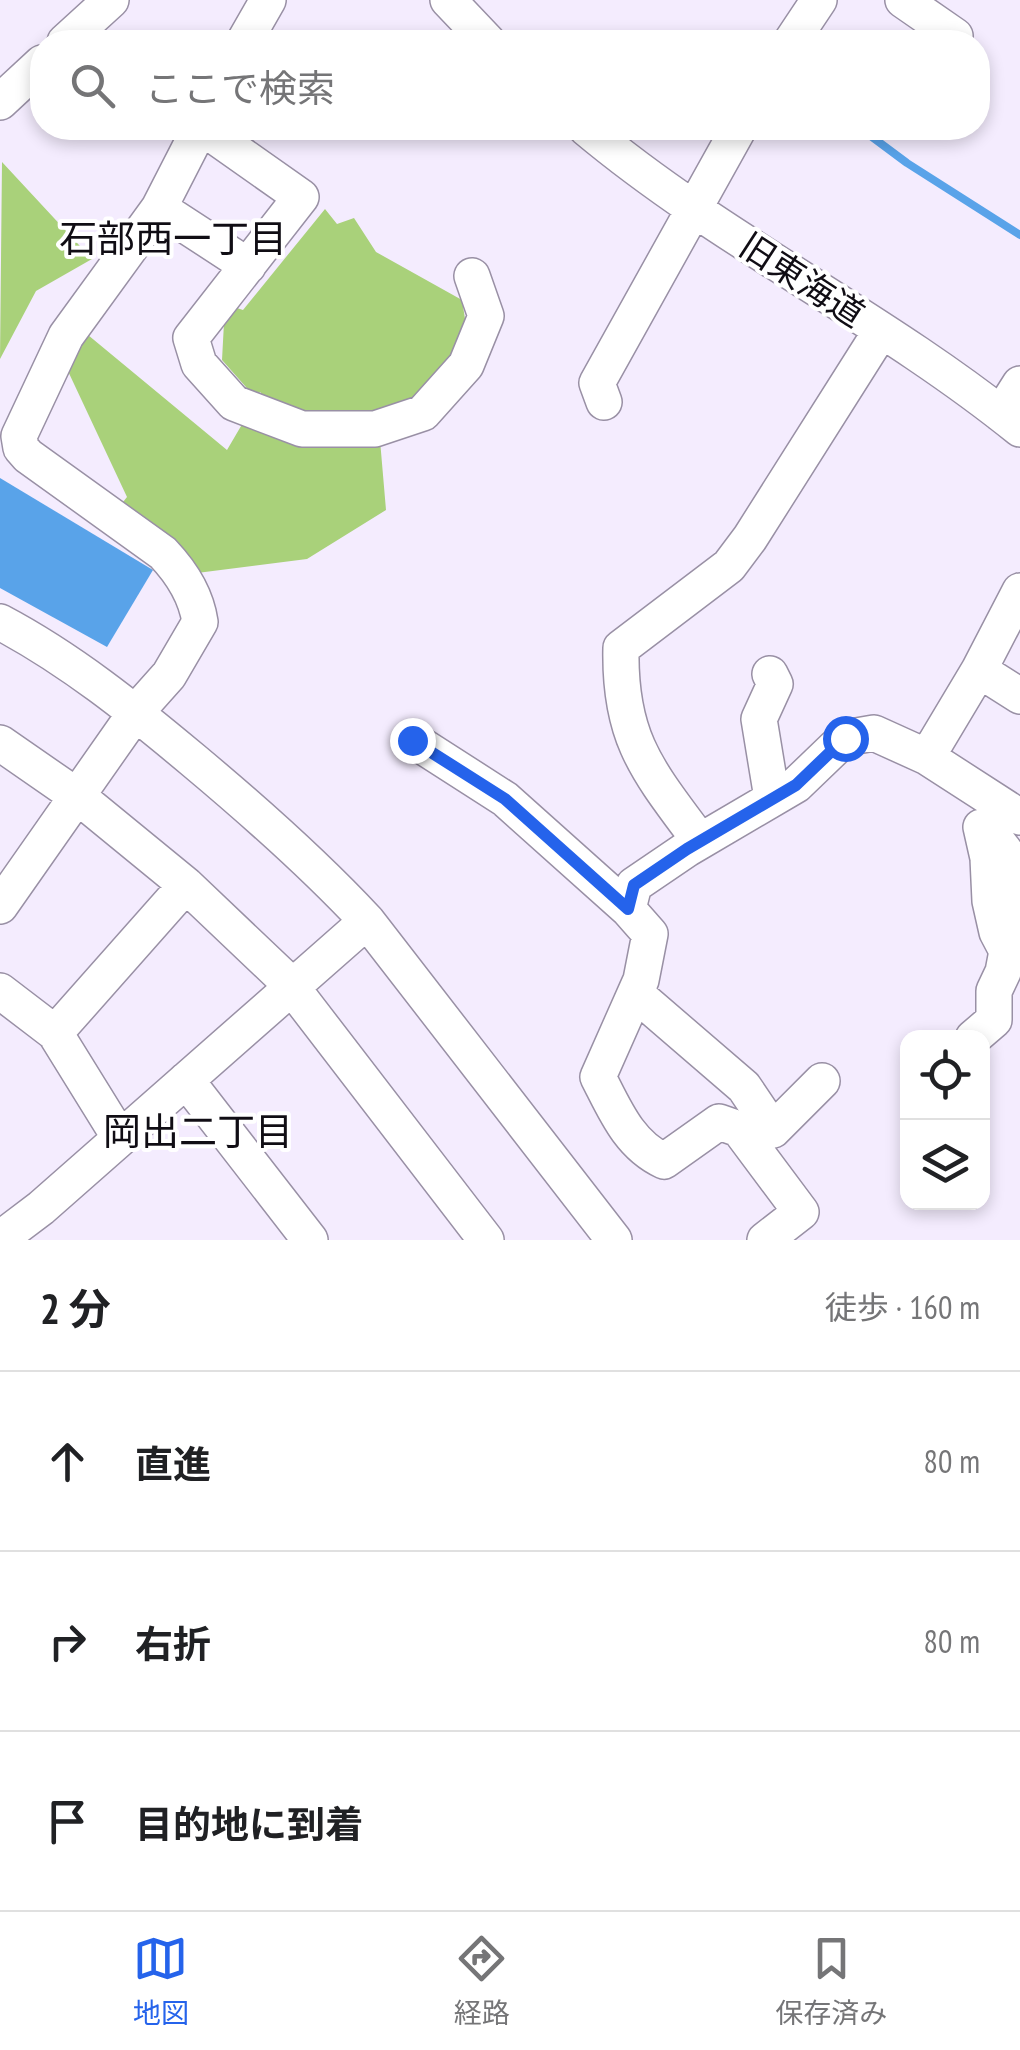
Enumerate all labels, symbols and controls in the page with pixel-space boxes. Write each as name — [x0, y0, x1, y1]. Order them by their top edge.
search box — [30, 30, 990, 140]
icon: search — [65, 58, 120, 113]
text: ここで検索 — [145, 63, 335, 112]
district label: 石部西一丁目 — [59, 213, 287, 262]
street label: 旧東海道 — [731, 222, 874, 337]
route start — [823, 716, 869, 762]
route end — [390, 718, 436, 764]
map controls — [900, 1030, 990, 1210]
button: locate — [900, 1030, 990, 1120]
district label: 岡出二丁目 — [103, 1106, 293, 1155]
button: layers — [900, 1120, 990, 1210]
text: 2 分 — [40, 1281, 111, 1336]
text: 徒歩 · 160 m — [825, 1286, 980, 1328]
icon: ahead — [40, 1434, 95, 1489]
text: 直進 — [135, 1439, 211, 1488]
text: 80 m — [924, 1440, 980, 1482]
icon: right — [40, 1614, 95, 1669]
text: 右折 — [135, 1619, 211, 1668]
text: 80 m — [924, 1620, 980, 1662]
icon: arrive — [40, 1794, 95, 1849]
text: 目的地に到着 — [135, 1799, 363, 1848]
tab: 地図 — [133, 1931, 189, 2031]
tab: 経路 — [454, 1931, 510, 2031]
tab: 保存済み — [775, 1931, 887, 2031]

